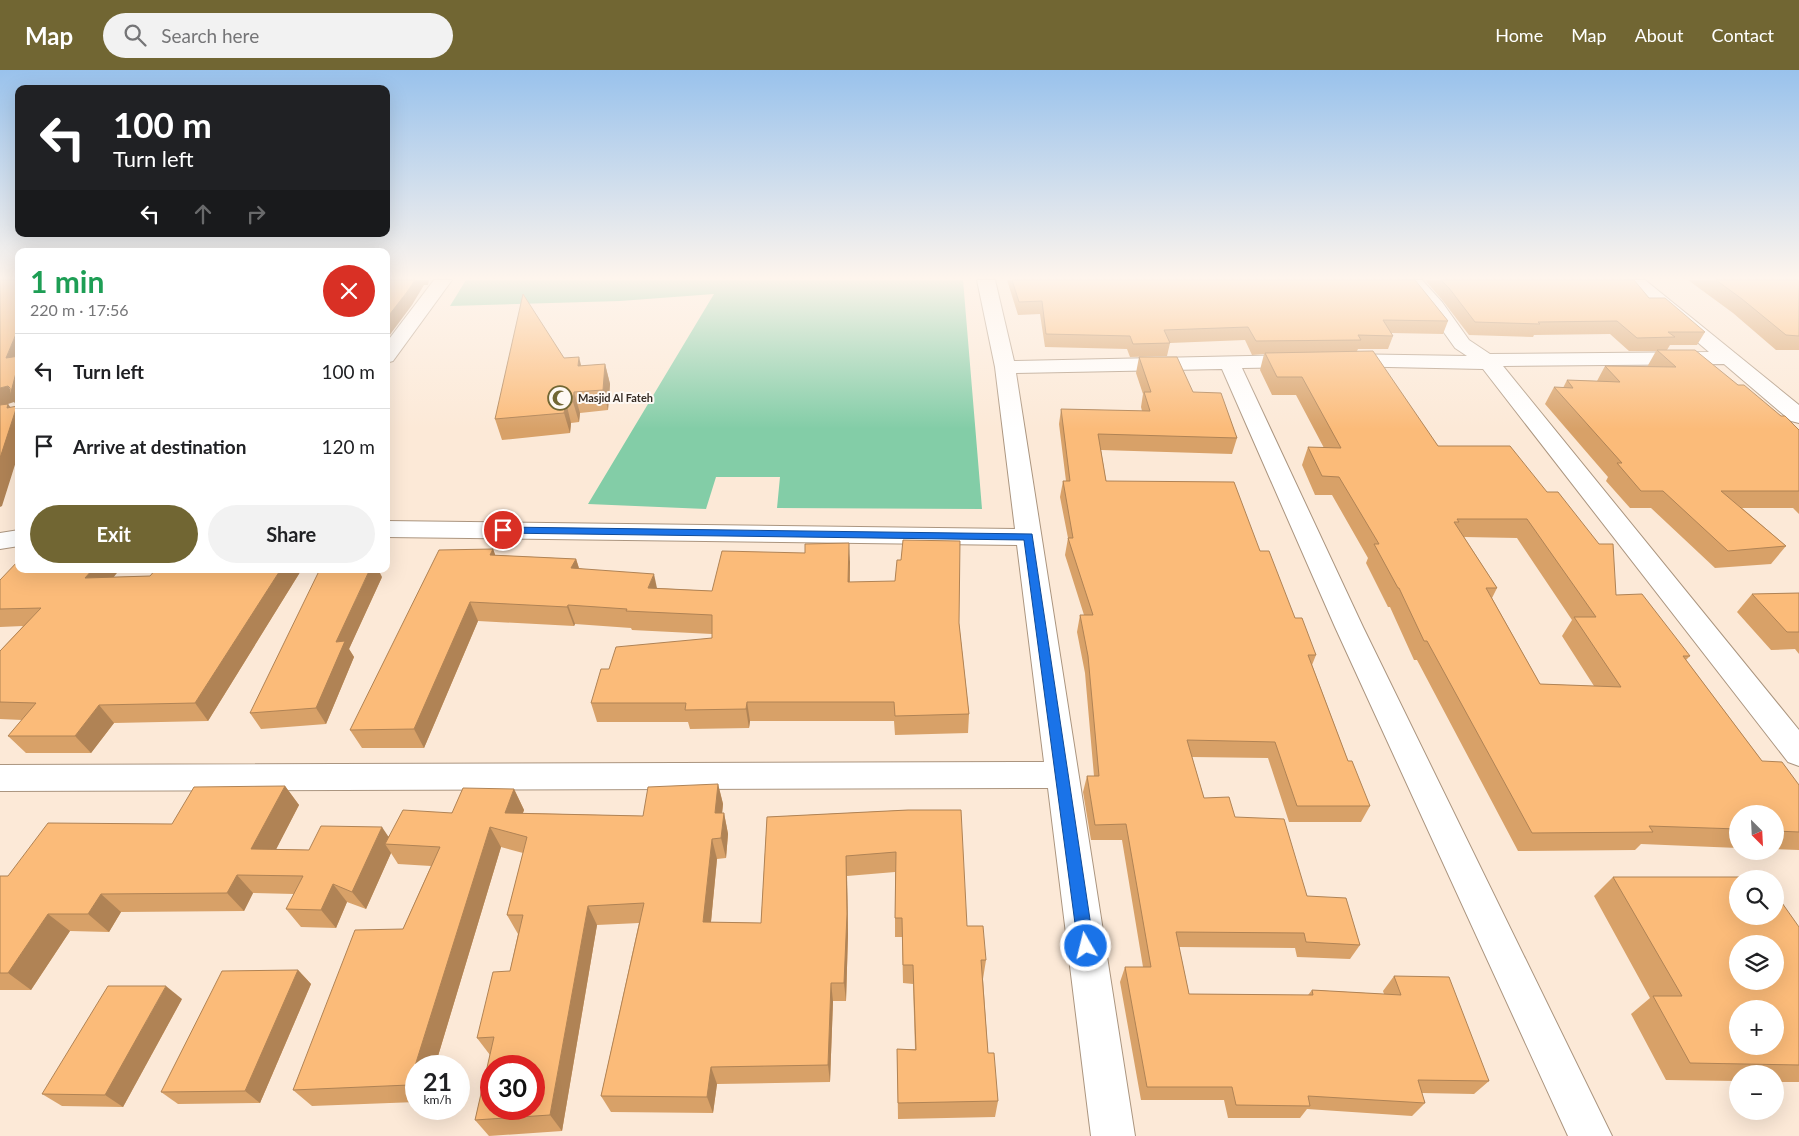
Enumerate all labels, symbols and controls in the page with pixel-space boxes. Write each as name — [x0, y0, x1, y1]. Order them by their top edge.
search box — [103, 13, 453, 58]
text: Map — [25, 21, 73, 50]
icon: search — [121, 21, 149, 49]
text: Search here — [161, 24, 259, 47]
text: Home — [1495, 24, 1543, 46]
text: Map — [1571, 24, 1607, 46]
text: About — [1635, 24, 1684, 46]
text: Contact — [1712, 24, 1774, 46]
text: 100 m — [113, 103, 212, 145]
icon: left — [30, 105, 95, 170]
text: Turn left — [113, 145, 194, 172]
icon: left — [136, 200, 164, 228]
icon: ahead — [189, 200, 217, 228]
icon: right — [242, 200, 270, 228]
text: 1 min — [30, 263, 104, 299]
button: close — [323, 265, 375, 317]
text: 220 m · 17:56 — [30, 300, 129, 319]
icon: left — [30, 357, 58, 385]
text: Turn left — [73, 360, 144, 383]
text: 100 m — [321, 360, 375, 383]
mosque icon: Masjid Al Fateh — [547, 385, 573, 411]
place label: Masjid Al Fateh — [578, 391, 653, 404]
icon: arrive — [30, 432, 58, 460]
text: Arrive at destination — [73, 435, 246, 458]
text: 120 m — [321, 435, 375, 458]
button: Exit — [30, 505, 198, 563]
button: Share — [208, 505, 375, 563]
pin — [482, 509, 524, 551]
icon: arrive — [489, 516, 517, 544]
north arrow — [1729, 805, 1784, 860]
map controls — [1729, 805, 1784, 1120]
button: search — [1729, 870, 1784, 925]
position arrow — [1059, 919, 1111, 971]
button: layers — [1729, 935, 1784, 990]
button: + — [1729, 1000, 1784, 1055]
speed limit sign: 30 — [480, 1055, 545, 1120]
button: − — [1729, 1065, 1784, 1120]
text: 21 — [423, 1066, 452, 1096]
text: km/h — [423, 1092, 452, 1107]

